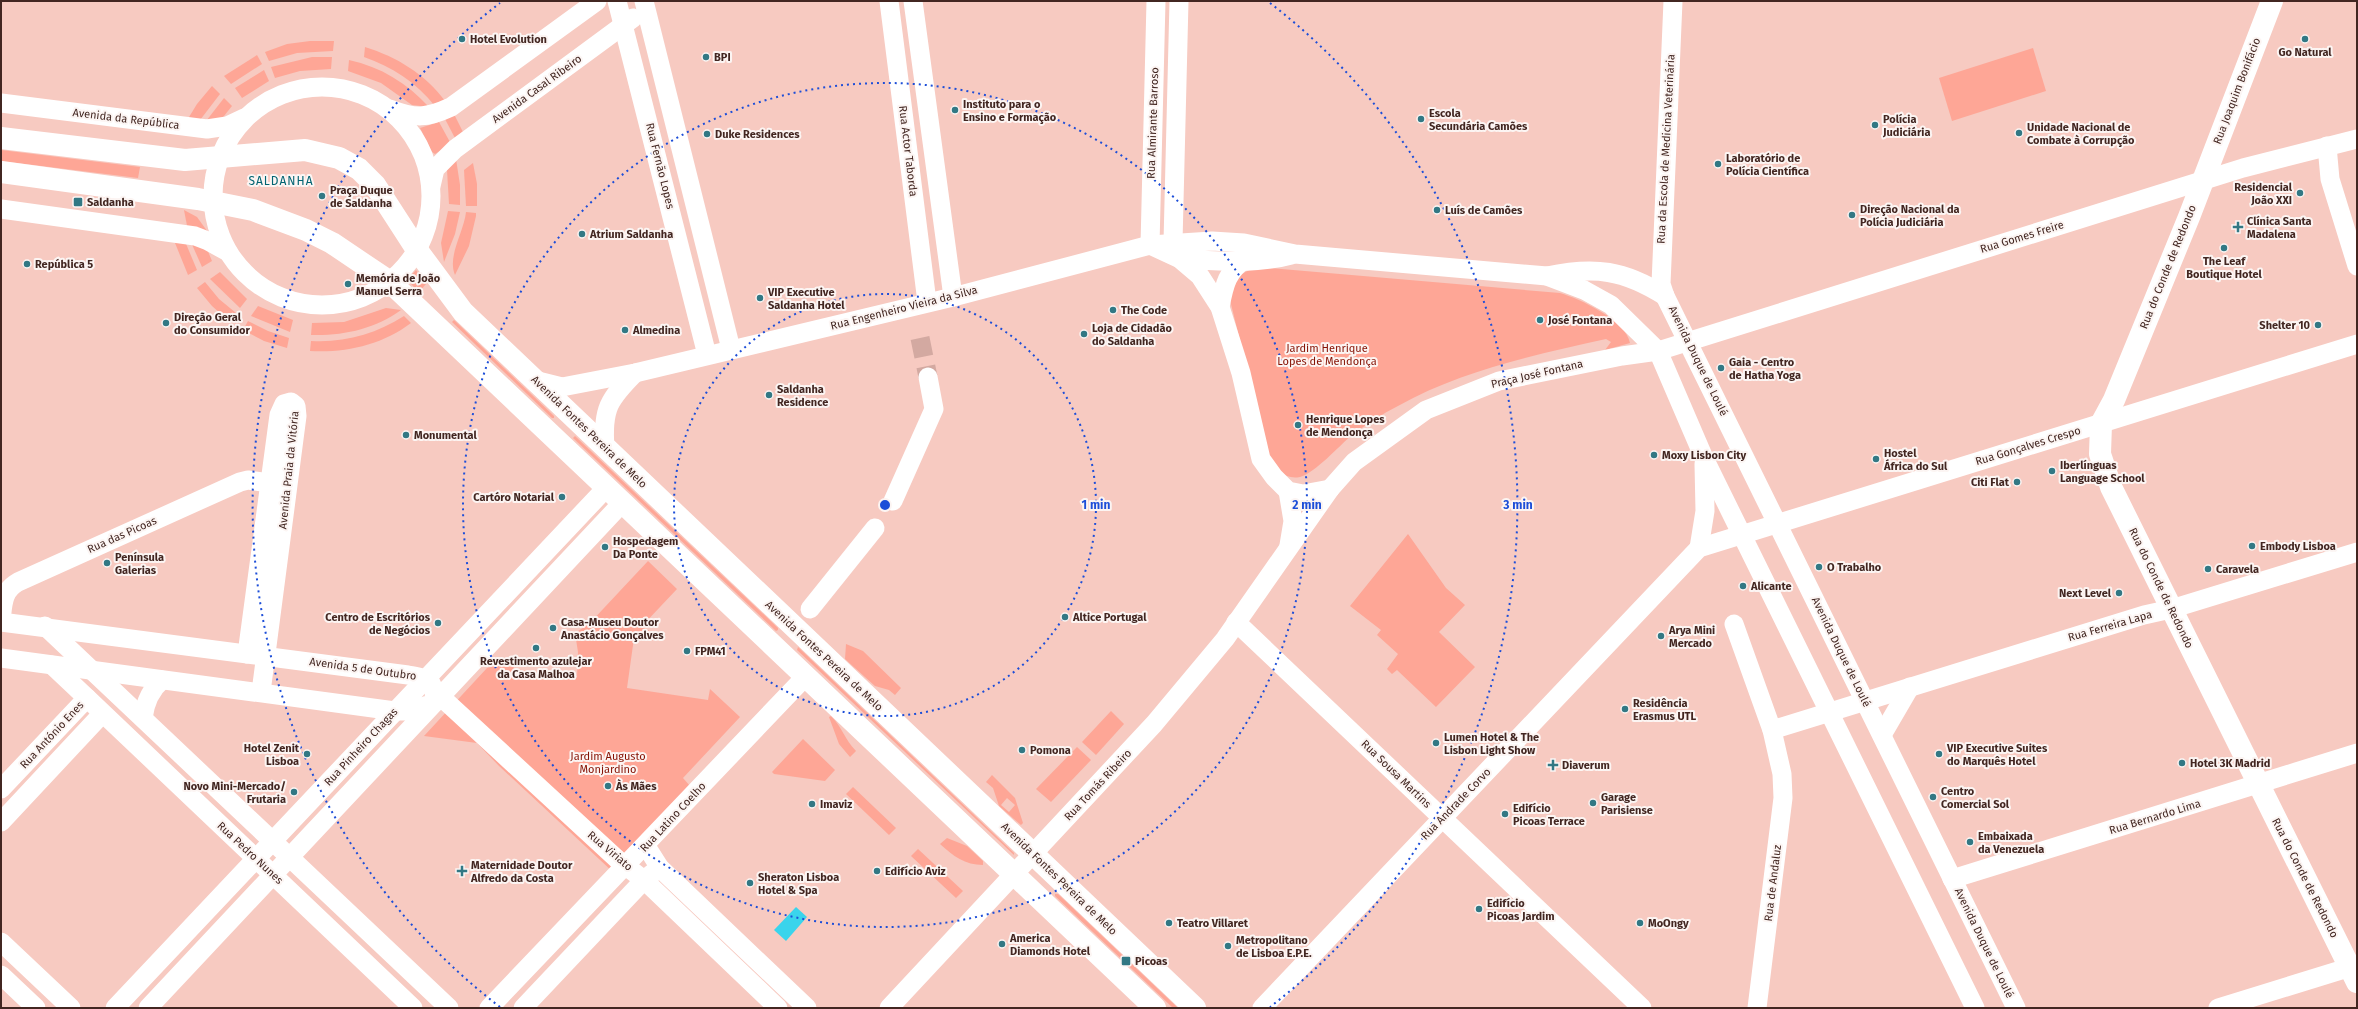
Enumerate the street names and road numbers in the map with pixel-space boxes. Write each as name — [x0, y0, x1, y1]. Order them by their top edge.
street label: Rua Joaquim Bonifácio — [2211, 36, 2263, 146]
street label: Avenida Casal Ribeiro — [490, 52, 584, 126]
street label: Rua da Escola de Medicina Veterinária — [1655, 54, 1677, 244]
street label: Rua Almirante Barroso — [1145, 67, 1161, 179]
street label: Rua Actor Taborda — [896, 105, 920, 197]
street label: Avenida da República — [72, 106, 180, 132]
street label: Rua Fernão Lopes — [643, 122, 677, 210]
street label: Rua do Conde de Redondo — [2137, 203, 2199, 331]
street label: Rua Gomes Freire — [1979, 218, 2065, 256]
street label: Rua Engenheiro Vieira da Silva — [829, 283, 979, 333]
street label: Avenida Duque de Loulé — [1666, 304, 1730, 418]
street label: Praça José Fontana — [1490, 357, 1584, 391]
street label: Avenida Fontes Pereira de Melo — [528, 373, 650, 491]
street label: Avenida Praia da Vitória — [276, 410, 302, 530]
street label: Rua Gonçalves Crespo — [1974, 424, 2082, 468]
street label: Rua das Picoas — [85, 514, 159, 556]
street label: Rua do Conde de Redondo — [2126, 526, 2196, 650]
street label: Avenida Duque de Loulé — [1809, 595, 1873, 709]
street label: Avenida Fontes Pereira de Melo — [763, 598, 885, 714]
street label: Rua Ferreira Lapa — [2067, 608, 2153, 644]
street label: Avenida 5 de Outubro — [309, 655, 417, 683]
street label: Rua António Enes — [18, 699, 86, 771]
street label: Rua Pinheiro Chagas — [322, 705, 400, 789]
street label: Rua Sousa Martins — [1358, 737, 1434, 811]
street label: Rua Tomás Ribeiro — [1062, 747, 1134, 823]
street label: Rua Andrade Corvo — [1418, 765, 1494, 843]
street label: Rua Latino Coelho — [637, 779, 709, 855]
street label: Rua Bernardo Lima — [2108, 797, 2202, 837]
street label: Rua do Conde de Redondo — [2269, 816, 2341, 940]
street label: Rua Pedro Nunes — [214, 819, 286, 887]
street label: Avenida Fontes Pereira de Melo — [998, 820, 1120, 938]
street label: Rua Viriato — [585, 828, 635, 874]
street label: Rua de Andaluz — [1762, 844, 1784, 922]
street label: Avenida Duque de Loulé — [1952, 886, 2016, 1000]

